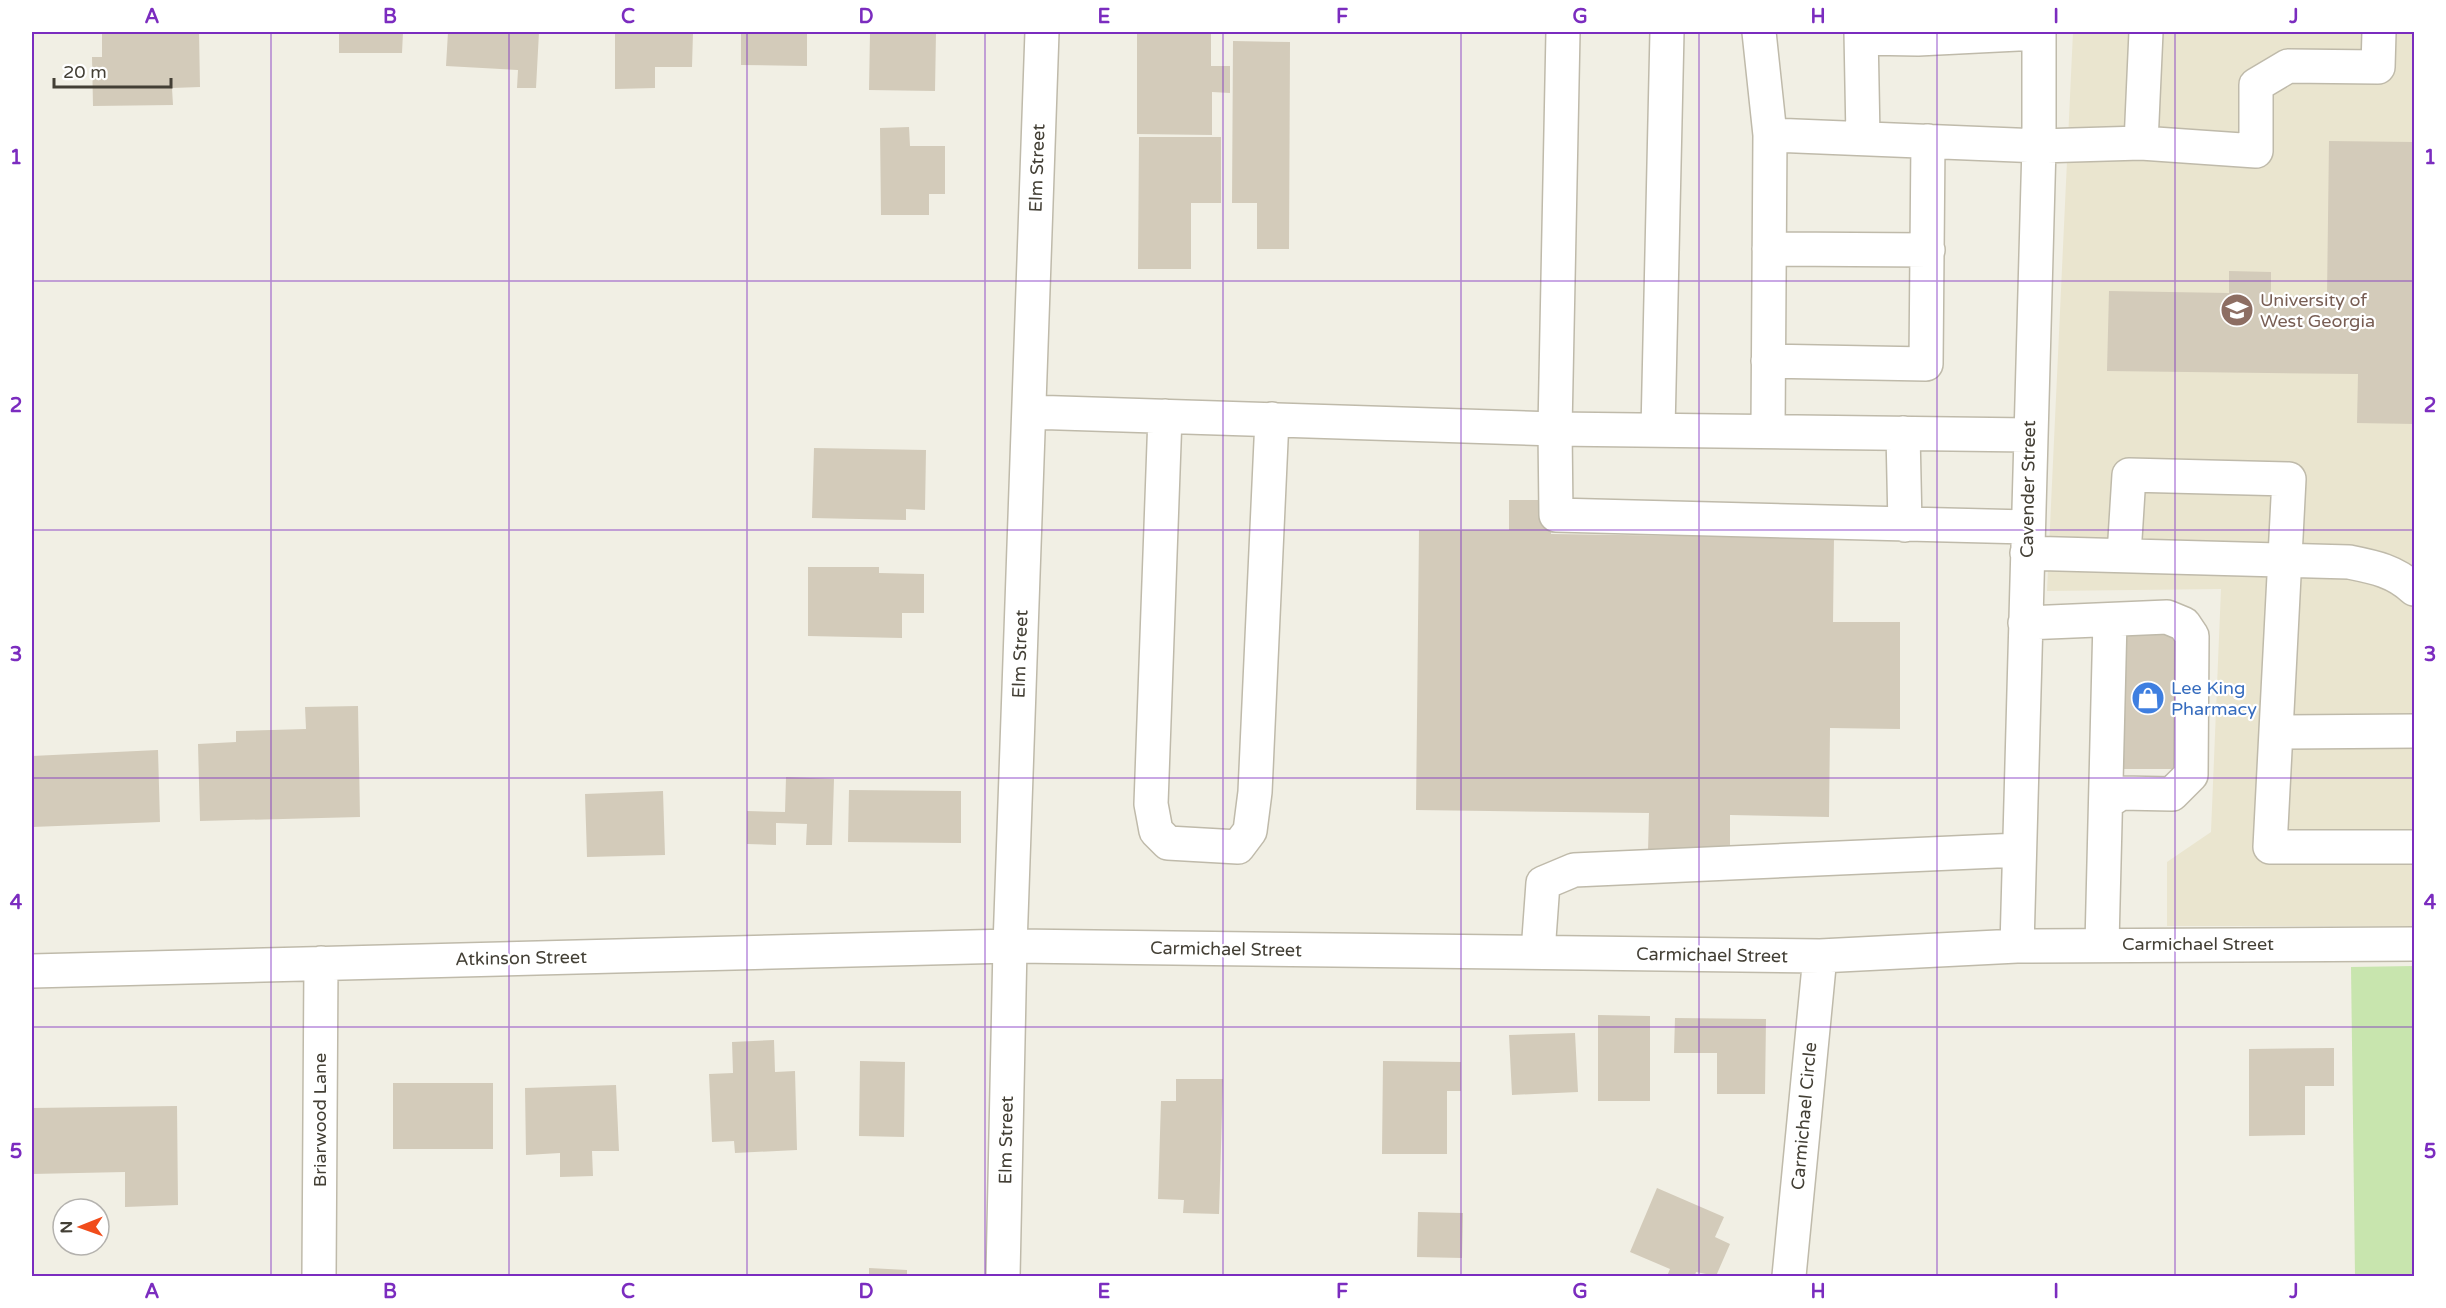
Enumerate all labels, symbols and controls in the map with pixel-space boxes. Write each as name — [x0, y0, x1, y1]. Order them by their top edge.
text: A — [145, 5, 160, 29]
text: B — [383, 5, 397, 29]
text: C — [621, 5, 635, 29]
text: D — [858, 5, 874, 29]
text: E — [1098, 5, 1111, 29]
text: F — [1336, 5, 1348, 29]
text: G — [1572, 5, 1588, 29]
text: H — [1810, 5, 1826, 29]
text: I — [2053, 5, 2059, 29]
text: J — [2288, 5, 2299, 29]
scale bar — [54, 51, 171, 89]
text: 20 m — [63, 61, 107, 83]
street label: Elm Street — [1024, 123, 1050, 213]
text: 1 — [10, 146, 22, 170]
text: 1 — [2424, 146, 2436, 170]
place label: University of West Georgia — [2260, 289, 2375, 332]
school or university icon: University of West Georgia — [2219, 292, 2255, 328]
text: 2 — [10, 394, 22, 418]
text: 2 — [2424, 394, 2436, 418]
street label: Cavender Street — [2016, 420, 2040, 558]
street label: Elm Street — [1007, 609, 1033, 699]
text: 3 — [10, 643, 22, 667]
text: 3 — [2424, 643, 2436, 667]
place label: Lee King Pharmacy — [2171, 677, 2257, 720]
shop icon: Lee King Pharmacy — [2130, 680, 2166, 716]
text: 4 — [10, 891, 23, 915]
text: 4 — [2424, 891, 2437, 915]
street label: Carmichael Street — [2122, 933, 2274, 955]
street label: Carmichael Street — [1150, 937, 1302, 961]
street label: Carmichael Street — [1636, 943, 1788, 967]
street label: Atkinson Street — [455, 946, 587, 970]
street label: Carmichael Circle — [1787, 1041, 1821, 1191]
street label: Briarwood Lane — [309, 1053, 331, 1187]
street label: Elm Street — [994, 1095, 1018, 1184]
text: 5 — [10, 1140, 22, 1164]
text: 5 — [2424, 1140, 2436, 1164]
north arrow — [51, 1197, 111, 1257]
text: N — [57, 1221, 77, 1234]
text: A — [145, 1280, 160, 1304]
text: B — [383, 1280, 397, 1304]
text: C — [621, 1280, 635, 1304]
text: D — [858, 1280, 874, 1304]
text: E — [1098, 1280, 1111, 1304]
text: F — [1336, 1280, 1348, 1304]
text: G — [1572, 1280, 1588, 1304]
text: H — [1810, 1280, 1826, 1304]
text: I — [2053, 1280, 2059, 1304]
text: J — [2288, 1280, 2299, 1304]

